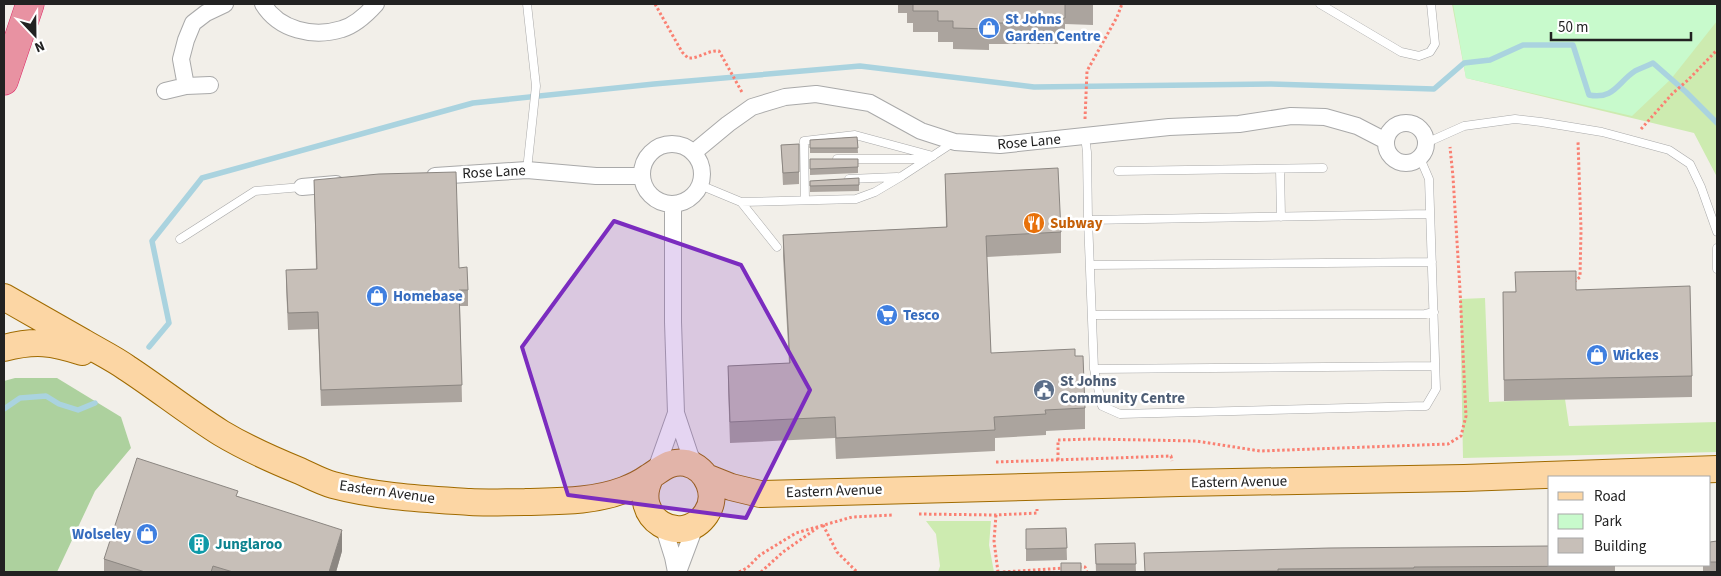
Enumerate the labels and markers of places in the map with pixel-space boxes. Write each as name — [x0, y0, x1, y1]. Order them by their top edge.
place label: St Johns Garden Centre — [1005, 9, 1101, 47]
shop icon: St Johns Garden Centre — [977, 16, 1001, 40]
restaurant icon: Subway — [1022, 211, 1046, 235]
place label: Subway — [1050, 213, 1103, 234]
shop icon: Homebase — [365, 284, 389, 308]
place label: Homebase — [393, 286, 463, 307]
supermarket icon: Tesco — [875, 303, 899, 327]
place label: Tesco — [903, 305, 940, 326]
shop icon: Wickes — [1585, 343, 1609, 367]
place label: Wickes — [1613, 345, 1659, 366]
place label: St Johns Community Centre — [1060, 371, 1185, 409]
public building icon: St Johns Community Centre — [1032, 378, 1056, 402]
shop icon: Wolseley — [135, 522, 159, 546]
place label: Wolseley — [72, 524, 131, 545]
building icon: Junglaroo — [187, 532, 211, 556]
place label: Junglaroo — [215, 534, 282, 555]

